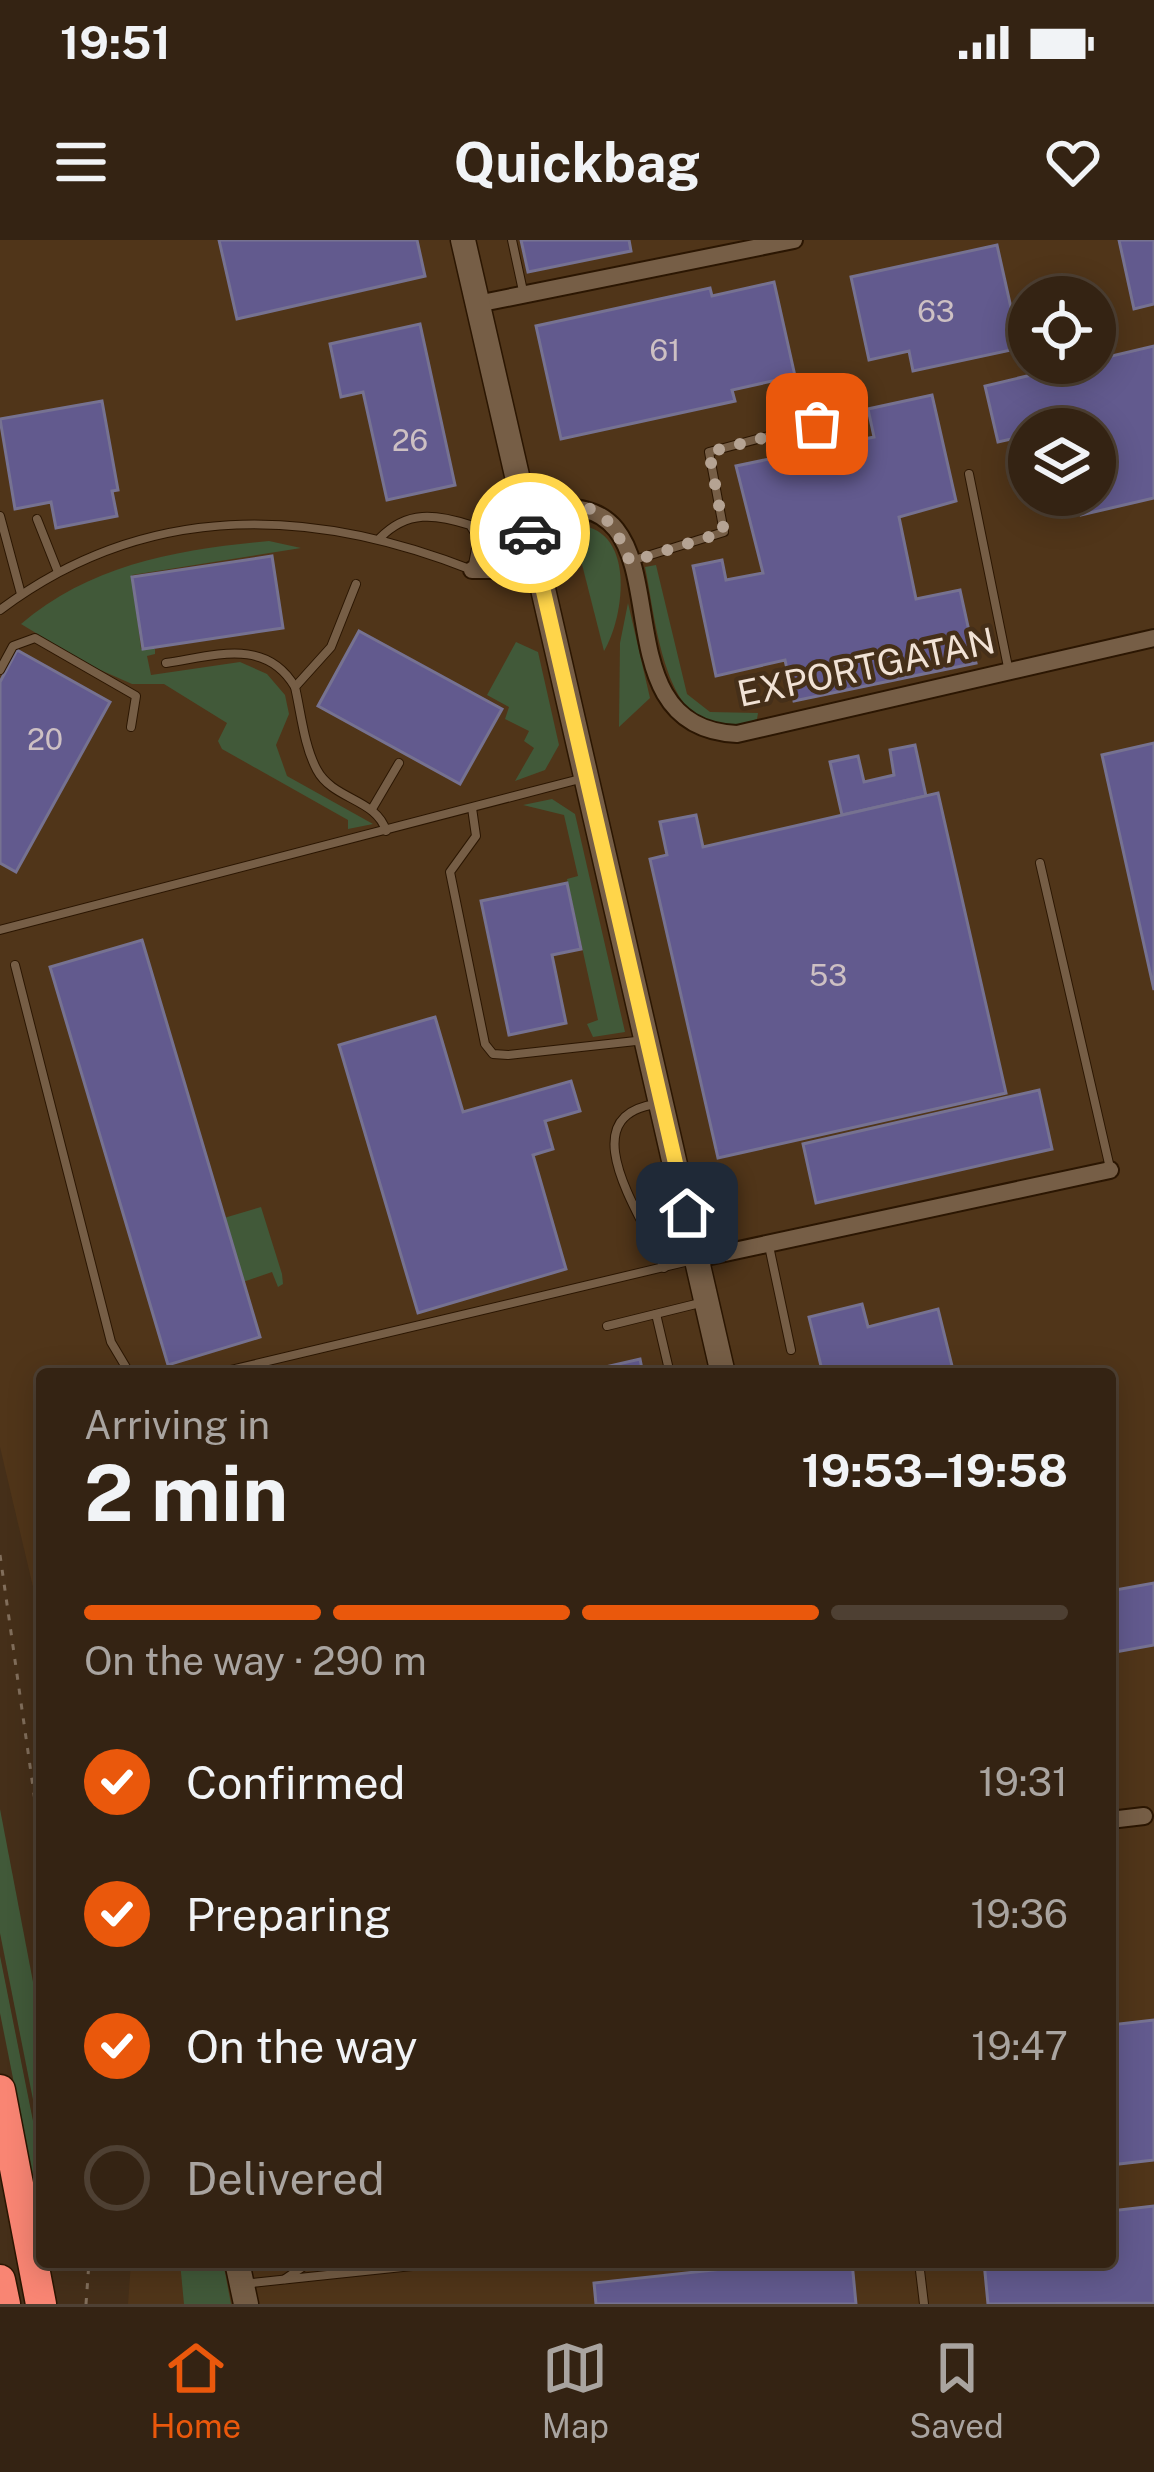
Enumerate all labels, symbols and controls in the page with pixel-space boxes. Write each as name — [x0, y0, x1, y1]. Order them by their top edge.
text: 19:51 — [60, 16, 171, 69]
icon: menu — [48, 129, 114, 195]
icon: heart — [1040, 129, 1106, 195]
text: Quickbag — [454, 131, 700, 194]
map controls — [1008, 276, 1116, 516]
button: locate — [1008, 276, 1116, 384]
house number: 63 — [917, 293, 955, 329]
house number: 61 — [650, 332, 680, 368]
pin — [766, 373, 868, 475]
icon: bag — [784, 391, 850, 457]
button: layers — [1008, 408, 1116, 516]
house number: 26 — [392, 422, 428, 458]
courier — [470, 473, 590, 593]
icon: car — [497, 500, 563, 566]
street label: EXPORTGATAN — [733, 619, 999, 715]
house number: 20 — [27, 721, 63, 757]
house number: 53 — [809, 957, 847, 993]
pin — [636, 1162, 738, 1264]
icon: home — [654, 1180, 720, 1246]
text: Arriving in — [84, 1402, 270, 1448]
text: 19:53–19:58 — [801, 1444, 1068, 1497]
text: 2 min — [84, 1447, 288, 1539]
text: On the way · 290 m — [84, 1638, 427, 1684]
icon: check — [84, 1749, 150, 1815]
text: Confirmed — [186, 1756, 405, 1809]
text: 19:31 — [979, 1759, 1068, 1805]
icon: check — [84, 1881, 150, 1947]
text: Preparing — [186, 1888, 392, 1941]
text: 19:36 — [970, 1891, 1068, 1937]
icon: check — [84, 2013, 150, 2079]
text: On the way — [186, 2020, 418, 2073]
text: 19:47 — [971, 2023, 1068, 2069]
text: Delivered — [186, 2152, 385, 2205]
tab: Home — [150, 2335, 241, 2445]
tab: Map — [542, 2335, 609, 2445]
tab: Saved — [909, 2335, 1004, 2445]

